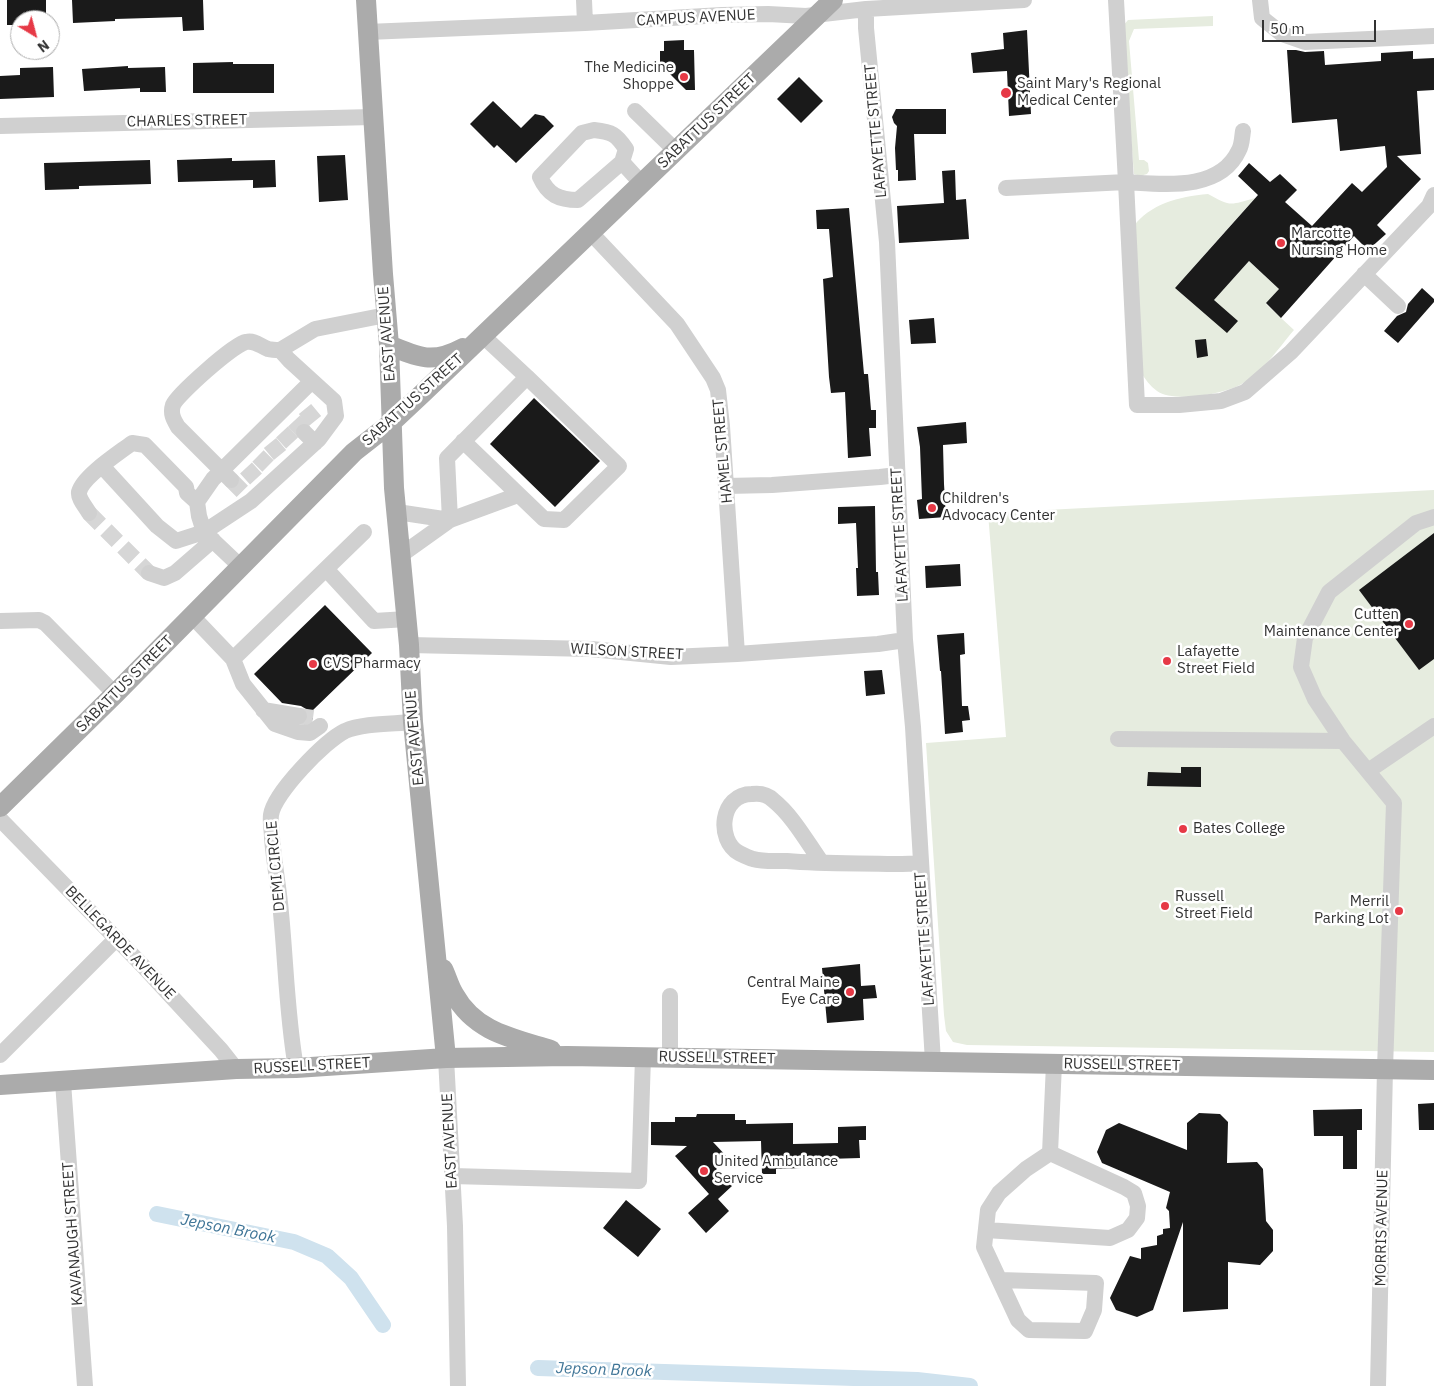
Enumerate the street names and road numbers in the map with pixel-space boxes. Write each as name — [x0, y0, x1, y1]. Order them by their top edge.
street label: CAMPUS AVENUE — [636, 6, 756, 30]
street label: LAFAYETTE STREET — [861, 63, 891, 199]
street label: SABATTUS STREET — [654, 70, 760, 172]
street label: CHARLES STREET — [127, 111, 247, 131]
street label: EAST AVENUE — [375, 286, 399, 382]
street label: SABATTUS STREET — [359, 350, 467, 450]
street label: HAMEL STREET — [709, 398, 737, 504]
street label: LAFAYETTE STREET — [888, 468, 912, 602]
street label: SABATTUS STREET — [73, 632, 177, 736]
street label: WILSON STREET — [570, 640, 684, 664]
street label: EAST AVENUE — [402, 690, 428, 786]
street label: DEMI CIRCLE — [263, 820, 289, 912]
street label: LAFAYETTE STREET — [911, 871, 939, 1007]
street label: BELLEGARDE AVENUE — [61, 883, 179, 1003]
street label: RUSSELL STREET — [658, 1048, 776, 1068]
street label: RUSSELL STREET — [253, 1054, 371, 1078]
street label: RUSSELL STREET — [1063, 1055, 1181, 1075]
street label: EAST AVENUE — [439, 1093, 461, 1189]
street label: KAVANAUGH STREET — [59, 1161, 87, 1307]
street label: MORRIS AVENUE — [1372, 1170, 1392, 1286]

